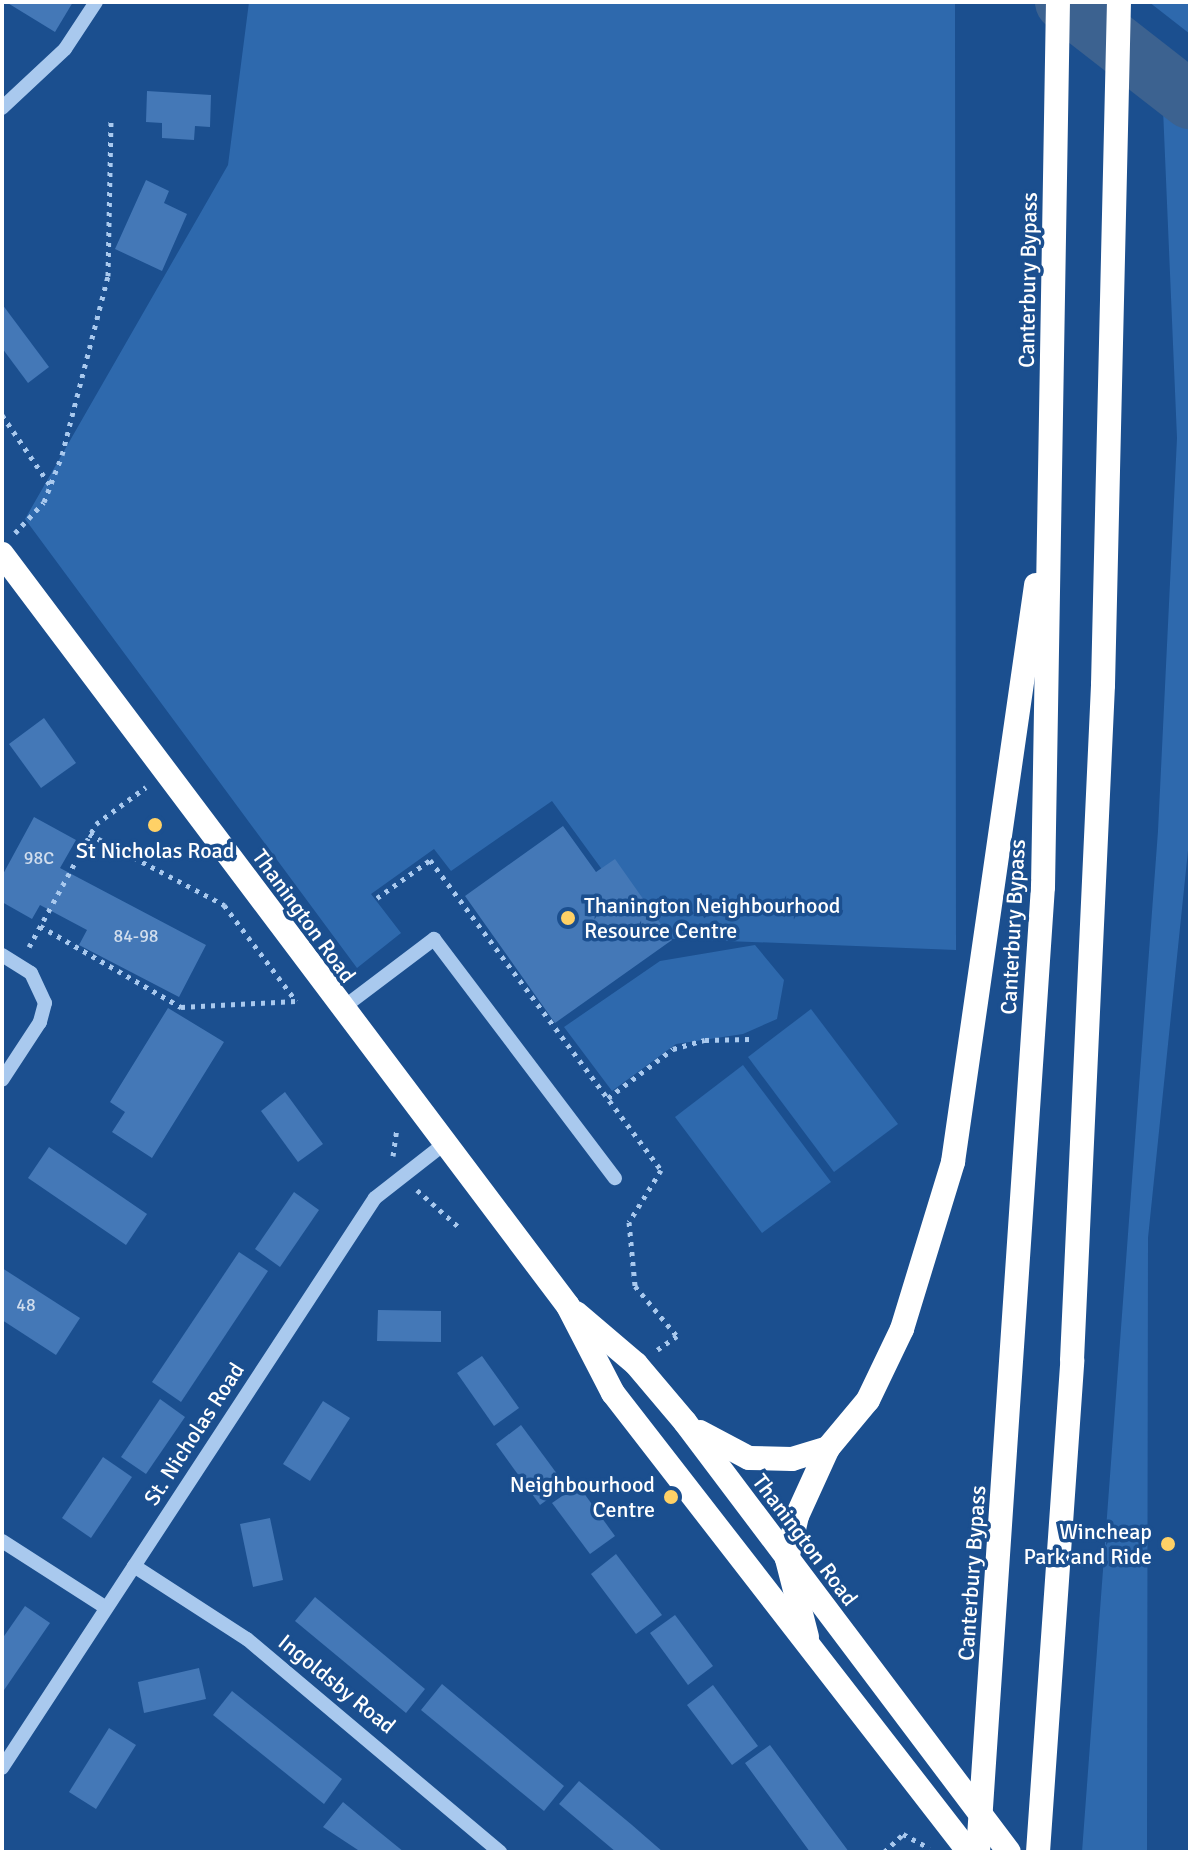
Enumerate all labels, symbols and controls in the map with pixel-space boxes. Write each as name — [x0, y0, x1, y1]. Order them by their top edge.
street label: Canterbury Bypass — [1013, 192, 1043, 368]
marker: St Nicholas Road — [146, 816, 164, 834]
place label: St Nicholas Road — [76, 838, 234, 864]
street label: Canterbury Bypass — [995, 839, 1031, 1015]
street label: Thanington Road — [247, 844, 361, 988]
house number: 98C — [24, 847, 54, 869]
place label: Thanington Neighbourhood Resource Centre — [584, 892, 841, 944]
marker: Thanington Neighbourhood Resource Centre — [559, 909, 577, 927]
house number: 84-98 — [113, 925, 159, 947]
house number: 48 — [16, 1294, 36, 1316]
street label: St. Nicholas Road — [138, 1358, 250, 1510]
street label: Thanington Road — [747, 1469, 863, 1611]
place label: Neighbourhood Centre — [510, 1471, 655, 1522]
street label: Canterbury Bypass — [953, 1484, 991, 1662]
marker: Neighbourhood Centre — [662, 1488, 680, 1506]
place label: Wincheap Park and Ride — [1023, 1518, 1152, 1570]
marker: Wincheap Park and Ride — [1159, 1535, 1177, 1553]
street label: Ingoldsby Road — [273, 1629, 401, 1739]

